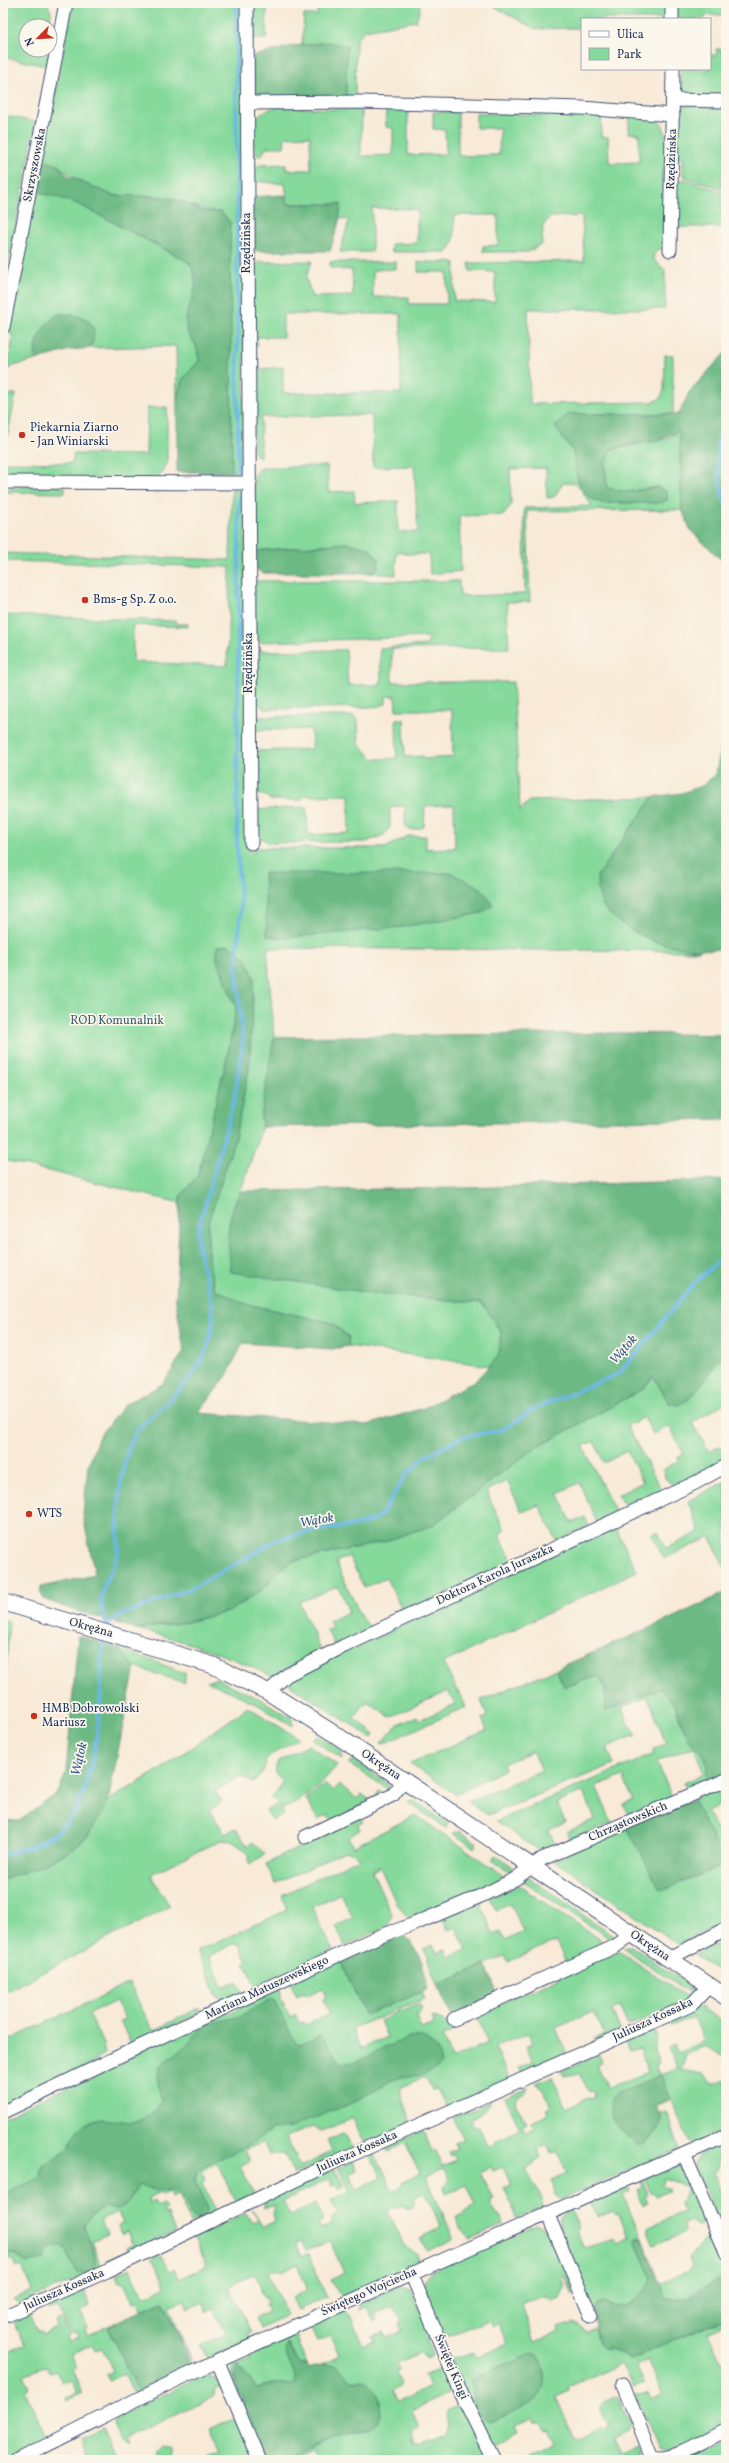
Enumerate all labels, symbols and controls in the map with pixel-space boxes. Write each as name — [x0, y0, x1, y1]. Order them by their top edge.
north arrow — [18, 18, 58, 58]
legend — [581, 18, 711, 70]
text: Ulica — [617, 27, 644, 43]
text: N — [22, 35, 39, 48]
text: Park — [617, 47, 642, 63]
street label: Skrzyszowska — [20, 127, 50, 203]
street label: Rzędzińska — [663, 128, 681, 190]
street label: Rzędzińska — [239, 212, 255, 274]
place label: Piekarnia Ziarno - Jan Winiarski — [30, 420, 119, 450]
marker: Piekarnia Ziarno - Jan Winiarski — [17, 430, 27, 440]
place label: Bms-g Sp. Z o.o. — [93, 592, 177, 608]
marker: Bms-g Sp. Z o.o. — [80, 595, 90, 605]
street label: Rzędzińska — [241, 632, 257, 694]
park label: ROD Komunalnik — [70, 1013, 164, 1029]
water label: Wątok — [606, 1331, 642, 1369]
place label: WTS — [37, 1506, 62, 1522]
marker: WTS — [24, 1509, 34, 1519]
water label: Wątok — [299, 1509, 335, 1533]
street label: Doktora Karola Juraszka — [434, 1541, 556, 1609]
street label: Okrężna — [67, 1614, 115, 1642]
place label: HMB Dobrowolski Mariusz — [42, 1701, 140, 1731]
marker: HMB Dobrowolski Mariusz — [29, 1711, 39, 1721]
water label: Wątok — [67, 1740, 93, 1778]
street label: Okrężna — [358, 1746, 404, 1784]
street label: Chrząstowskich — [586, 1798, 670, 1846]
street label: Okrężna — [627, 1927, 673, 1965]
street label: Mariana Matuszewskiego — [203, 1952, 331, 2024]
street label: Juliusza Kossaka — [610, 1994, 696, 2046]
street label: Juliusza Kossaka — [314, 2127, 400, 2177]
street label: Świętego Wojciecha — [318, 2263, 419, 2320]
street label: Juliusza Kossaka — [21, 2265, 107, 2315]
street label: Świętej Kingi — [430, 2332, 473, 2402]

